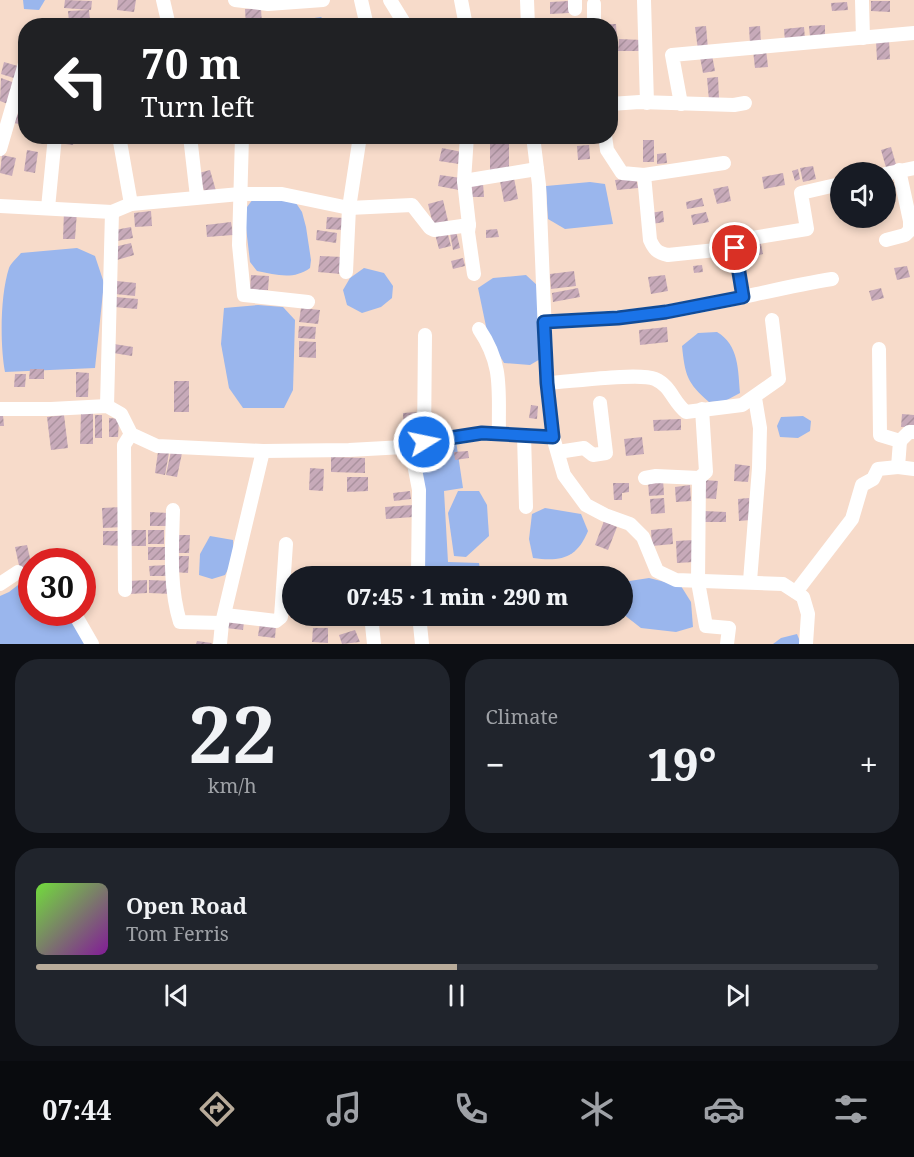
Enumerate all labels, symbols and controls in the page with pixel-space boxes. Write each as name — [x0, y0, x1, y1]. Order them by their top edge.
text: 70 m — [141, 34, 241, 91]
icon: left — [42, 42, 120, 120]
text: Turn left — [141, 88, 254, 125]
map controls — [830, 162, 896, 228]
button: sound — [830, 162, 896, 228]
pin — [709, 222, 760, 273]
icon: arrive — [718, 231, 751, 264]
position arrow — [392, 410, 456, 474]
speed limit sign: 30 — [18, 548, 96, 626]
text: 07:45 · 1 min · 290 m — [347, 581, 568, 611]
text: 22 — [188, 680, 276, 786]
text: Climate — [486, 703, 558, 730]
text: 19° — [648, 733, 717, 794]
text: − — [486, 742, 505, 787]
text: + — [860, 742, 878, 787]
text: km/h — [208, 772, 257, 799]
text: Open Road — [126, 890, 247, 920]
text: Tom Ferris — [126, 920, 229, 947]
icon: previous — [160, 979, 193, 1012]
icon: pause — [440, 979, 473, 1012]
icon: next — [721, 979, 754, 1012]
icon: directions — [196, 1088, 238, 1130]
icon: music — [323, 1088, 365, 1130]
icon: phone — [450, 1088, 492, 1130]
icon: climate — [576, 1088, 618, 1130]
icon: car — [703, 1088, 745, 1130]
icon: filters — [830, 1088, 872, 1130]
text: 07:44 — [42, 1091, 112, 1128]

